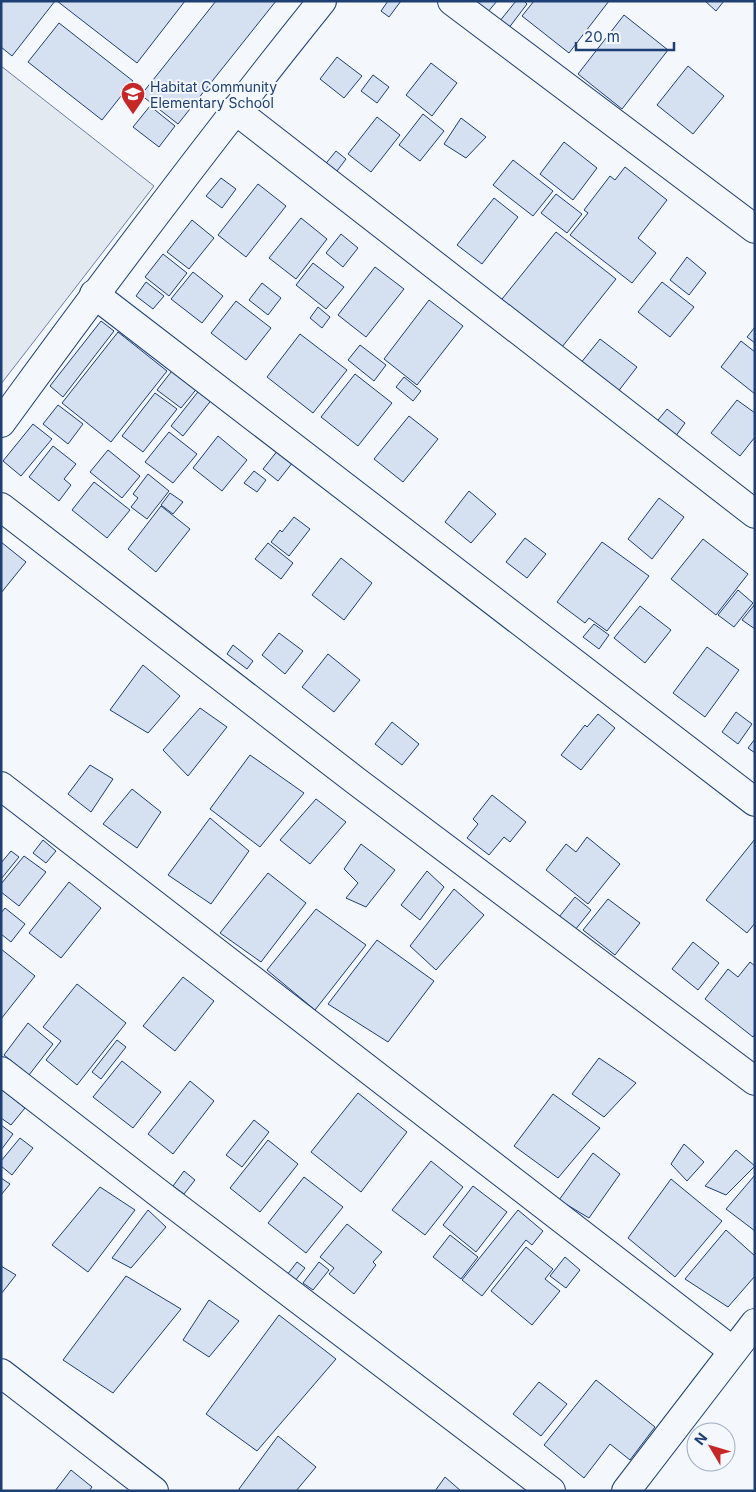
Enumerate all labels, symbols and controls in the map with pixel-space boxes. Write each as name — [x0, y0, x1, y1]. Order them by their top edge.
scale bar — [576, 20, 674, 52]
text: 20 m — [584, 27, 620, 46]
place label: Habitat Community Elementary School — [150, 78, 277, 111]
school or university icon: Habitat Community Elementary School — [120, 81, 146, 115]
north arrow — [686, 1422, 736, 1472]
text: N — [690, 1429, 710, 1448]

